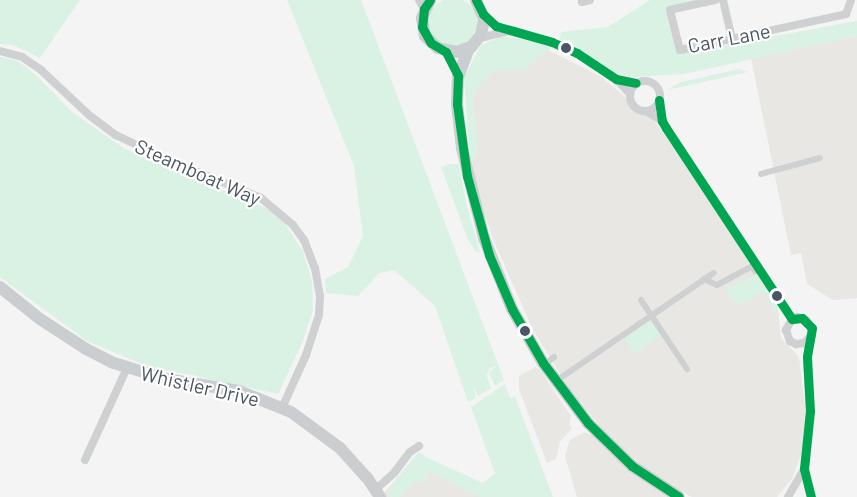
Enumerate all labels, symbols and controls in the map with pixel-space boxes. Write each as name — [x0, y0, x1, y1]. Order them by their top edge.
street label: Carr Lane — [686, 18, 772, 58]
unlabelled marker — [560, 42, 572, 54]
street label: Steamboat Way — [131, 134, 265, 210]
unlabelled marker — [771, 290, 783, 302]
unlabelled marker — [519, 325, 531, 337]
street label: Whistler Drive — [138, 361, 262, 411]

